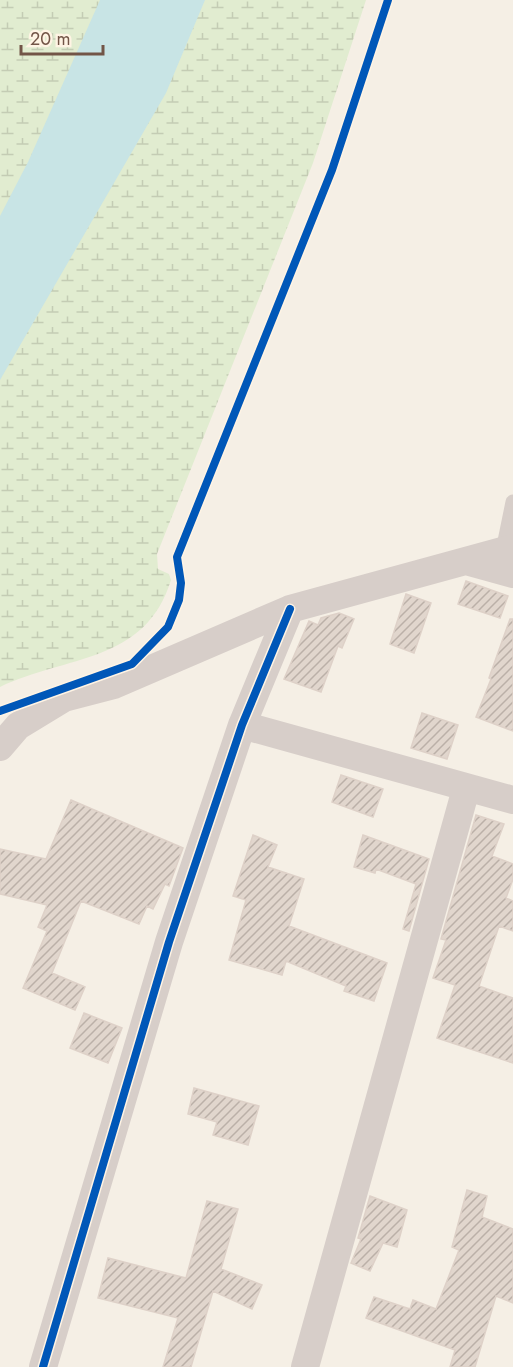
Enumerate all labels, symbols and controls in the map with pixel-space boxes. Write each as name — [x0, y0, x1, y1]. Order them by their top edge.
scale bar — [21, 18, 104, 56]
text: 20 m — [30, 26, 70, 52]

